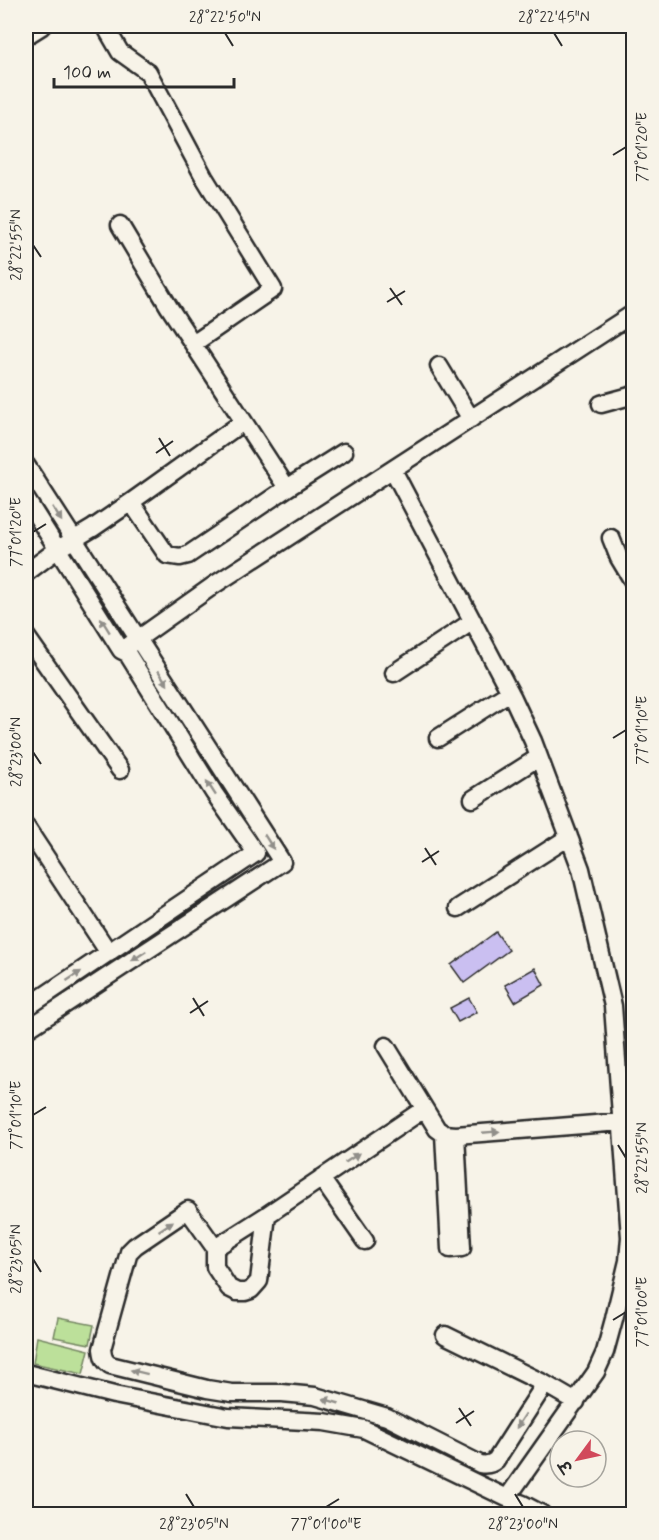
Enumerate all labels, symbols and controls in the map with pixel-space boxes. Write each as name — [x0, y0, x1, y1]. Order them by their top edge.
text: 28°22'50"N — [189, 8, 261, 28]
text: 28°22'45"N — [518, 8, 590, 28]
scale bar — [54, 51, 234, 89]
text: 100 m — [63, 61, 111, 85]
text: 77°01'20"E — [633, 112, 653, 182]
text: 28°22'55"N — [7, 209, 27, 281]
text: 77°01'20"E — [7, 497, 27, 567]
one-way arrow — [52, 506, 63, 522]
one-way arrow — [100, 617, 111, 633]
one-way arrow — [157, 670, 168, 686]
text: 77°01'10"E — [633, 695, 653, 765]
text: 28°23'00"N — [7, 717, 27, 787]
one-way arrow — [206, 780, 217, 796]
one-way arrow — [263, 834, 274, 850]
one-way arrow — [131, 950, 147, 961]
one-way arrow — [66, 970, 82, 982]
text: 77°01'10"E — [7, 1080, 27, 1150]
text: 28°22'55"N — [633, 1122, 653, 1194]
one-way arrow — [481, 1127, 500, 1137]
one-way arrow — [343, 1152, 360, 1163]
one-way arrow — [157, 1220, 174, 1231]
text: 28°23'05"N — [7, 1224, 27, 1294]
text: 77°01'00"E — [633, 1276, 653, 1347]
one-way arrow — [130, 1367, 148, 1377]
one-way arrow — [322, 1396, 340, 1405]
one-way arrow — [516, 1412, 527, 1429]
north arrow — [548, 1429, 608, 1489]
text: उ — [554, 1455, 579, 1478]
text: 28°23'05"N — [159, 1515, 229, 1535]
text: 77°01'00"E — [291, 1515, 362, 1535]
text: 28°23'00"N — [488, 1515, 558, 1535]

